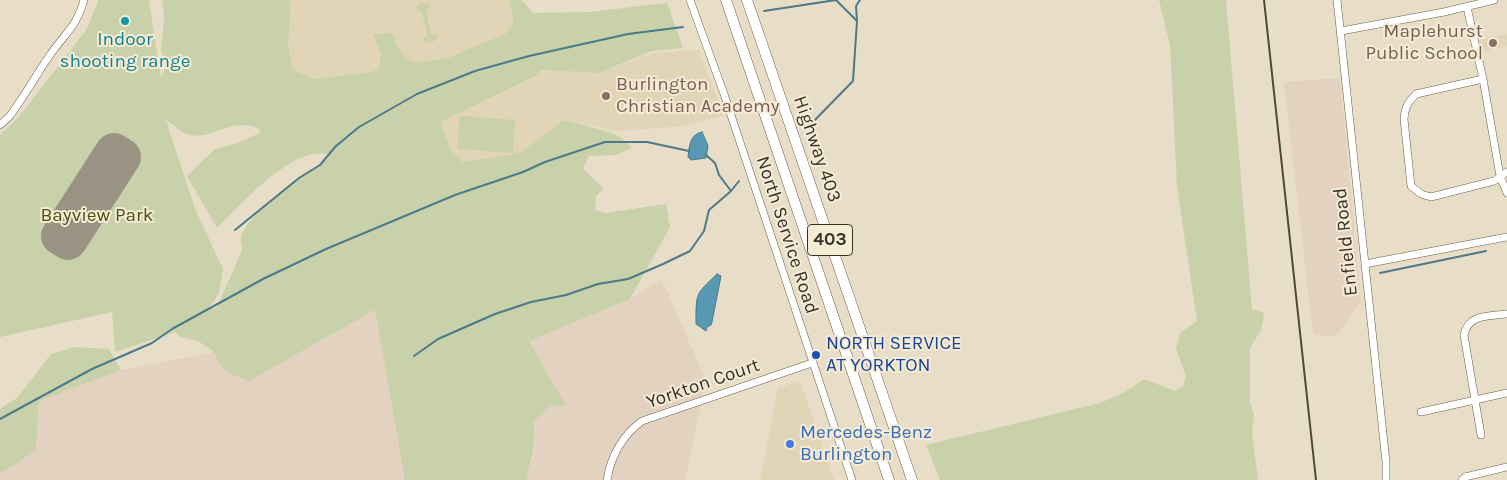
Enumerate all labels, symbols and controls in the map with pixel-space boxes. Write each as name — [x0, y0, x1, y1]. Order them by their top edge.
marker: Indoor shooting range — [119, 15, 131, 27]
place label: Maplehurst Public School — [1366, 21, 1483, 65]
place label: Indoor shooting range — [59, 29, 191, 73]
marker: Maplehurst Public School — [1487, 37, 1499, 49]
place label: Burlington Christian Academy — [616, 74, 780, 118]
marker: Burlington Christian Academy — [600, 90, 612, 102]
street label: Highway 403 — [788, 93, 846, 205]
street label: North Service Road — [751, 153, 823, 317]
street label: Enfield Road — [1329, 187, 1363, 297]
park label: Bayview Park — [41, 205, 153, 227]
road number: 403 — [808, 224, 852, 256]
place label: NORTH SERVICE AT YORKTON — [826, 333, 962, 377]
marker: NORTH SERVICE AT YORKTON — [810, 349, 822, 361]
street label: Yorkton Court — [643, 354, 763, 414]
place label: Mercedes-Benz Burlington — [800, 422, 932, 466]
marker: Mercedes-Benz Burlington — [784, 438, 796, 450]

